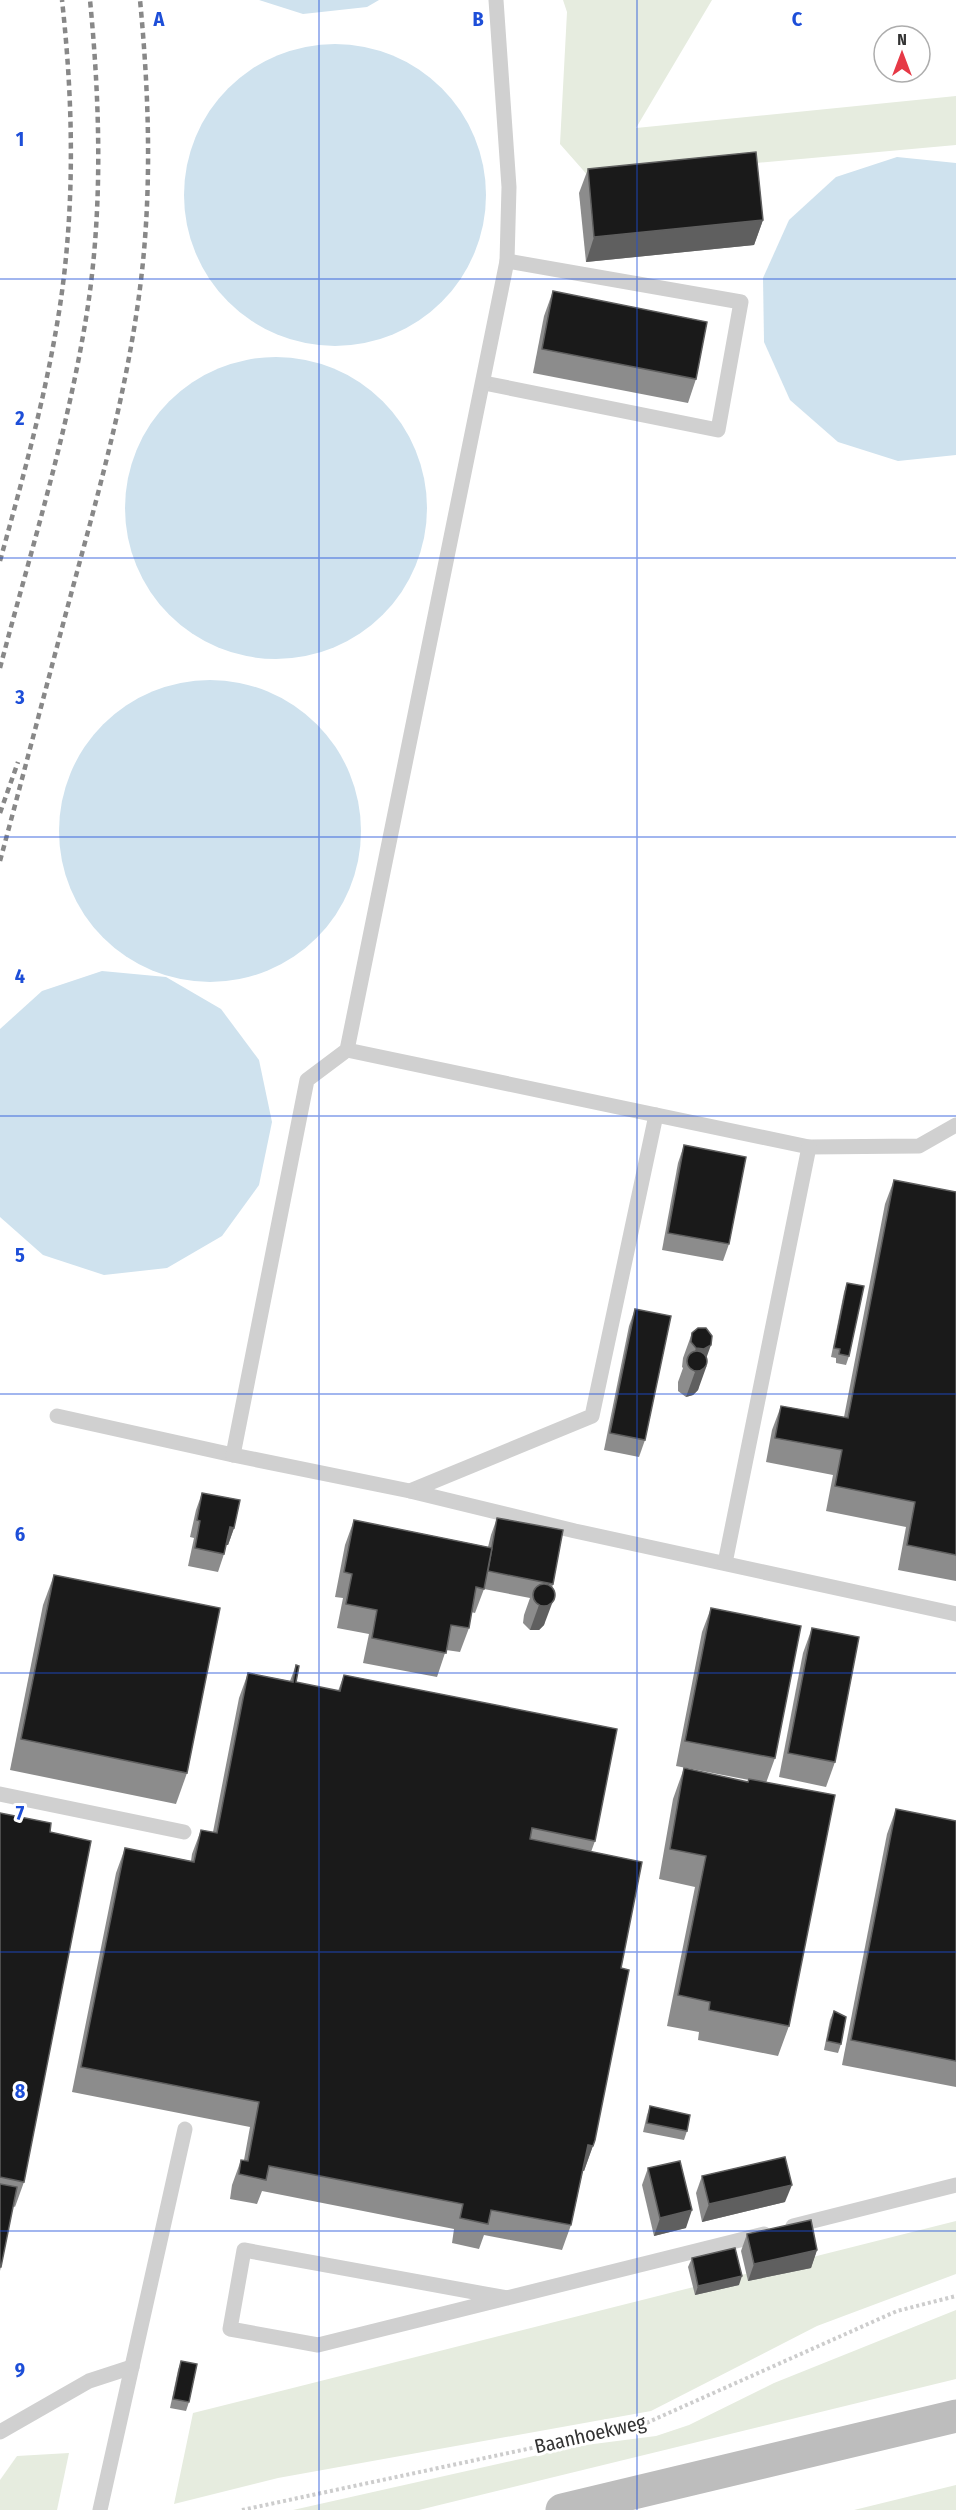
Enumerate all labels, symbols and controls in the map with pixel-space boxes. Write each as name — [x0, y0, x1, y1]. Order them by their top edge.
text: A — [153, 7, 166, 31]
text: B — [472, 7, 484, 31]
text: C — [792, 7, 803, 31]
north arrow — [872, 24, 932, 84]
text: N — [897, 30, 907, 49]
text: 1 — [16, 127, 24, 151]
text: 2 — [14, 406, 25, 430]
text: 3 — [14, 685, 25, 709]
text: 4 — [15, 964, 25, 988]
text: 5 — [15, 1243, 25, 1267]
text: 6 — [15, 1522, 25, 1546]
text: 7 — [16, 1801, 25, 1825]
text: 8 — [15, 2079, 26, 2103]
text: 9 — [15, 2358, 25, 2382]
street label: Baanhoekweg — [532, 2409, 649, 2458]

